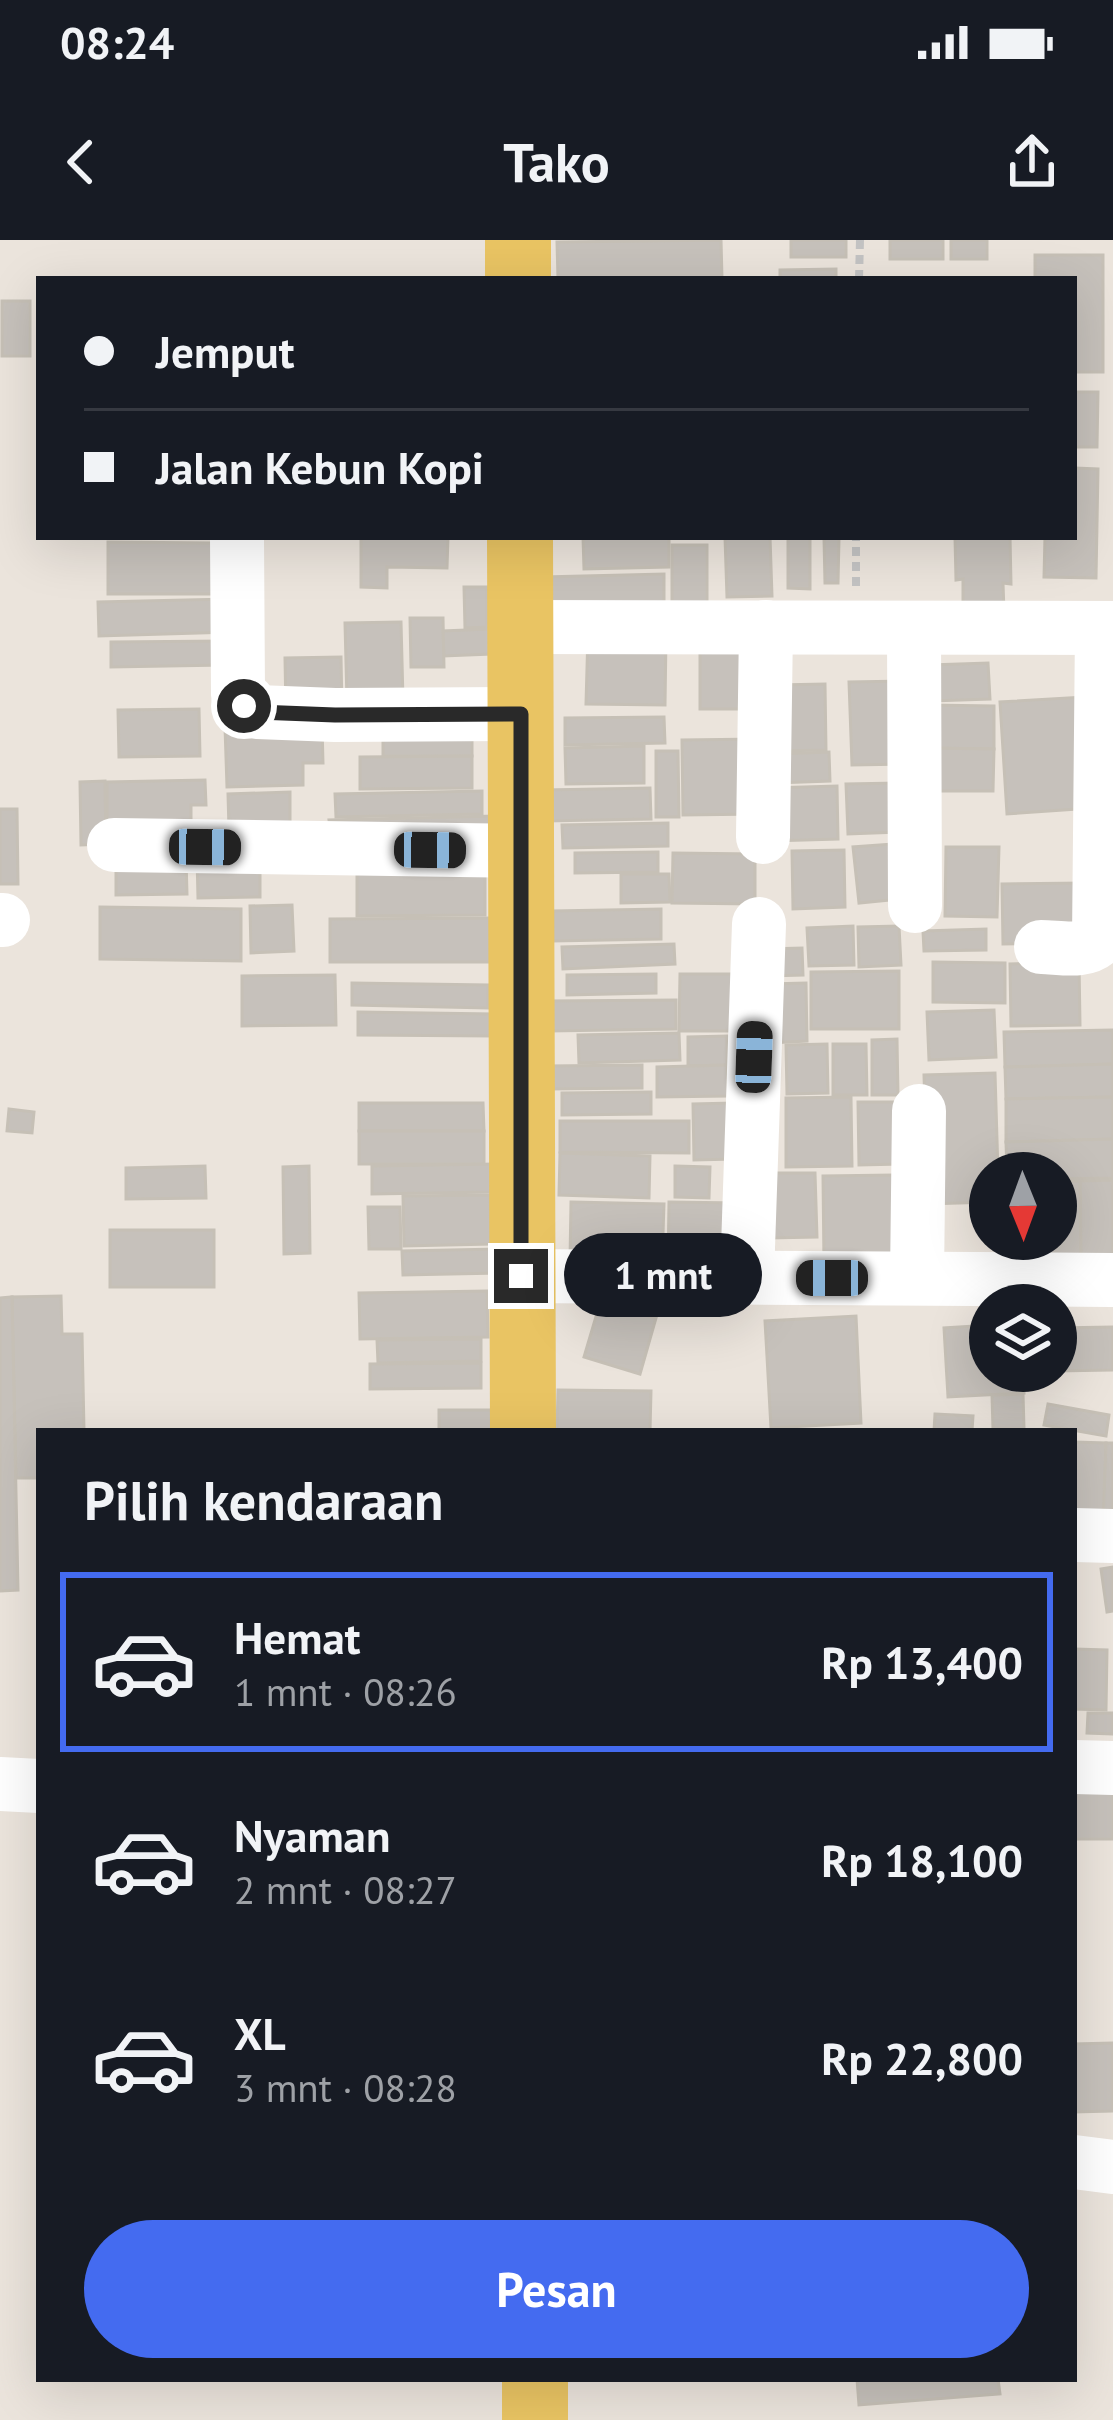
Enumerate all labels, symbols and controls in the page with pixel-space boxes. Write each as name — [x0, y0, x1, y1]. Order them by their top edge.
text: 08:24 — [60, 13, 174, 71]
text: Tako — [503, 127, 610, 197]
icon: back — [48, 129, 114, 195]
icon: share — [999, 129, 1065, 195]
text: Jemput — [156, 322, 294, 380]
text: Jalan Kebun Kopi — [156, 438, 484, 496]
route start — [217, 679, 271, 733]
car — [169, 828, 241, 866]
car — [394, 831, 466, 869]
car — [735, 1020, 773, 1094]
north arrow — [969, 1152, 1077, 1260]
map controls — [969, 1152, 1077, 1392]
callout: 1 mnt — [563, 1234, 761, 1318]
route end — [494, 1249, 548, 1303]
text: 1 mnt — [614, 1249, 712, 1300]
car — [796, 1260, 868, 1296]
button: layers — [969, 1284, 1077, 1392]
text: Pilih kendaraan — [84, 1465, 443, 1535]
icon: car — [90, 1608, 198, 1716]
text: Hemat — [234, 1608, 360, 1666]
text: Rp 13,400 — [821, 1633, 1023, 1691]
text: 1 mnt · 08:26 — [234, 1666, 457, 1717]
icon: car — [90, 1806, 198, 1914]
text: Nyaman — [234, 1806, 390, 1864]
text: Rp 18,100 — [821, 1831, 1023, 1889]
text: 2 mnt · 08:27 — [234, 1864, 457, 1915]
icon: car — [90, 2004, 198, 2112]
text: XL — [234, 2004, 286, 2062]
text: Rp 22,800 — [821, 2029, 1023, 2087]
text: 3 mnt · 08:28 — [234, 2062, 457, 2113]
button: Pesan — [84, 2220, 1029, 2358]

